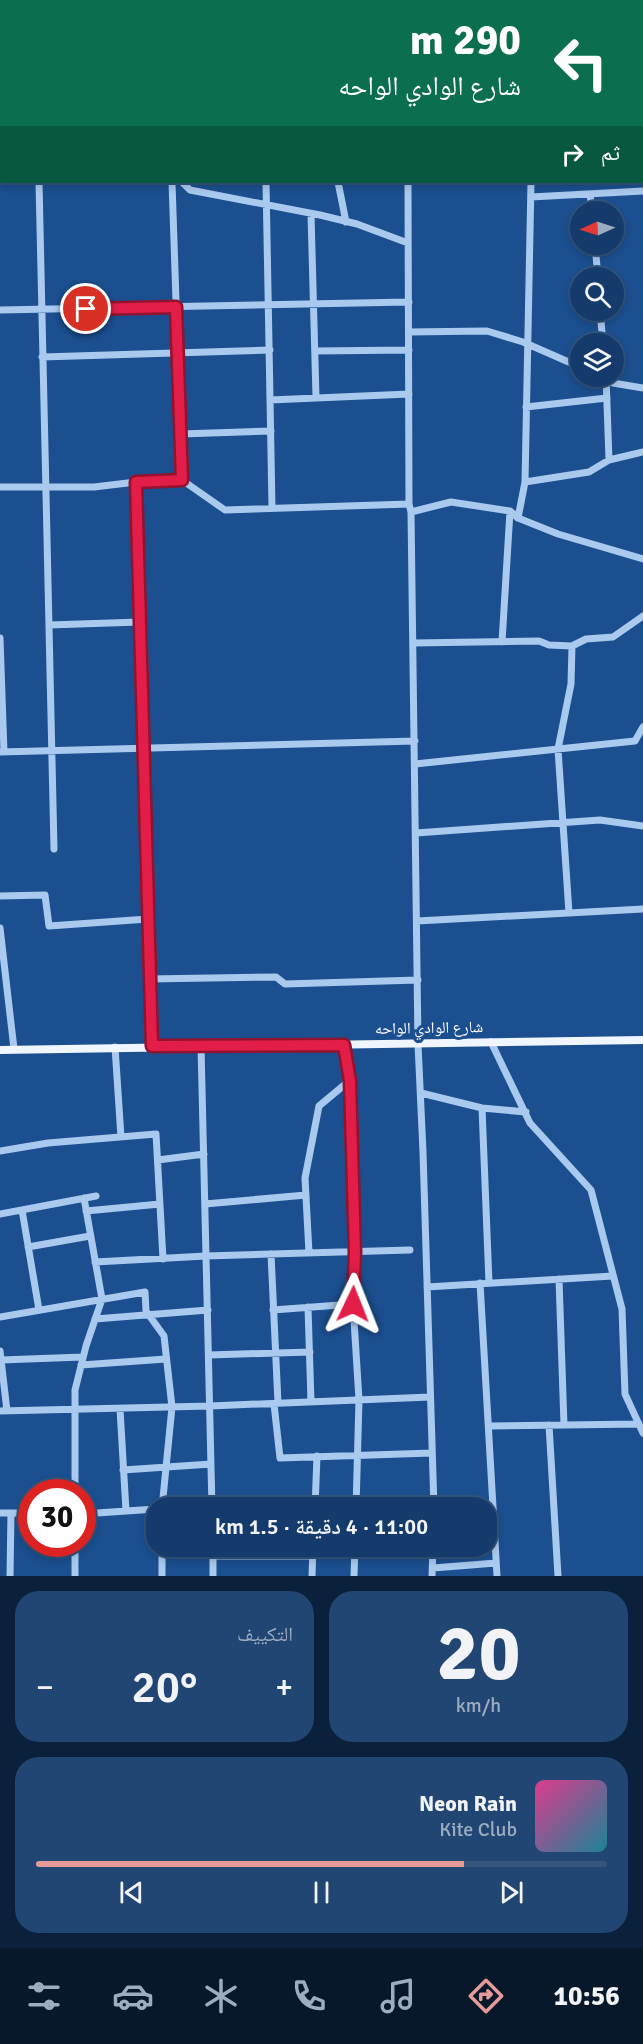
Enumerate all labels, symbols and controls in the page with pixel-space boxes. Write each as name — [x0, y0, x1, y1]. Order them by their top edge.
text: 290 m — [410, 15, 521, 66]
icon: left — [542, 24, 620, 102]
text: شارع الوادي الواحه — [338, 70, 521, 103]
icon: right — [556, 138, 589, 171]
text: ثم — [601, 139, 620, 166]
north arrow — [570, 201, 624, 255]
map controls — [570, 201, 624, 387]
button: search — [570, 267, 624, 321]
pin — [60, 283, 111, 334]
icon: arrive — [69, 292, 102, 325]
button: layers — [570, 333, 624, 387]
street label: شارع الوادي الواحه — [375, 1017, 483, 1041]
position arrow — [321, 1272, 385, 1336]
speed limit sign: 30 — [18, 1479, 96, 1557]
text: 11:00 · 4 دقيقة · 1.5 km — [215, 1513, 428, 1540]
text: 20 — [436, 1606, 521, 1702]
text: التكييف — [237, 1622, 293, 1647]
text: 20° — [132, 1660, 197, 1715]
text: − — [36, 1667, 54, 1708]
text: + — [275, 1667, 293, 1708]
text: km/h — [456, 1693, 501, 1718]
text: Neon Rain — [419, 1790, 517, 1817]
text: Kite Club — [439, 1817, 517, 1842]
icon: previous — [115, 1876, 148, 1909]
icon: pause — [305, 1876, 338, 1909]
icon: next — [495, 1876, 528, 1909]
icon: filters — [23, 1975, 65, 2017]
icon: car — [112, 1975, 154, 2017]
icon: climate — [200, 1975, 242, 2017]
icon: phone — [288, 1975, 330, 2017]
icon: music — [377, 1975, 419, 2017]
icon: directions — [465, 1975, 507, 2017]
text: 10:56 — [554, 1980, 620, 2013]

